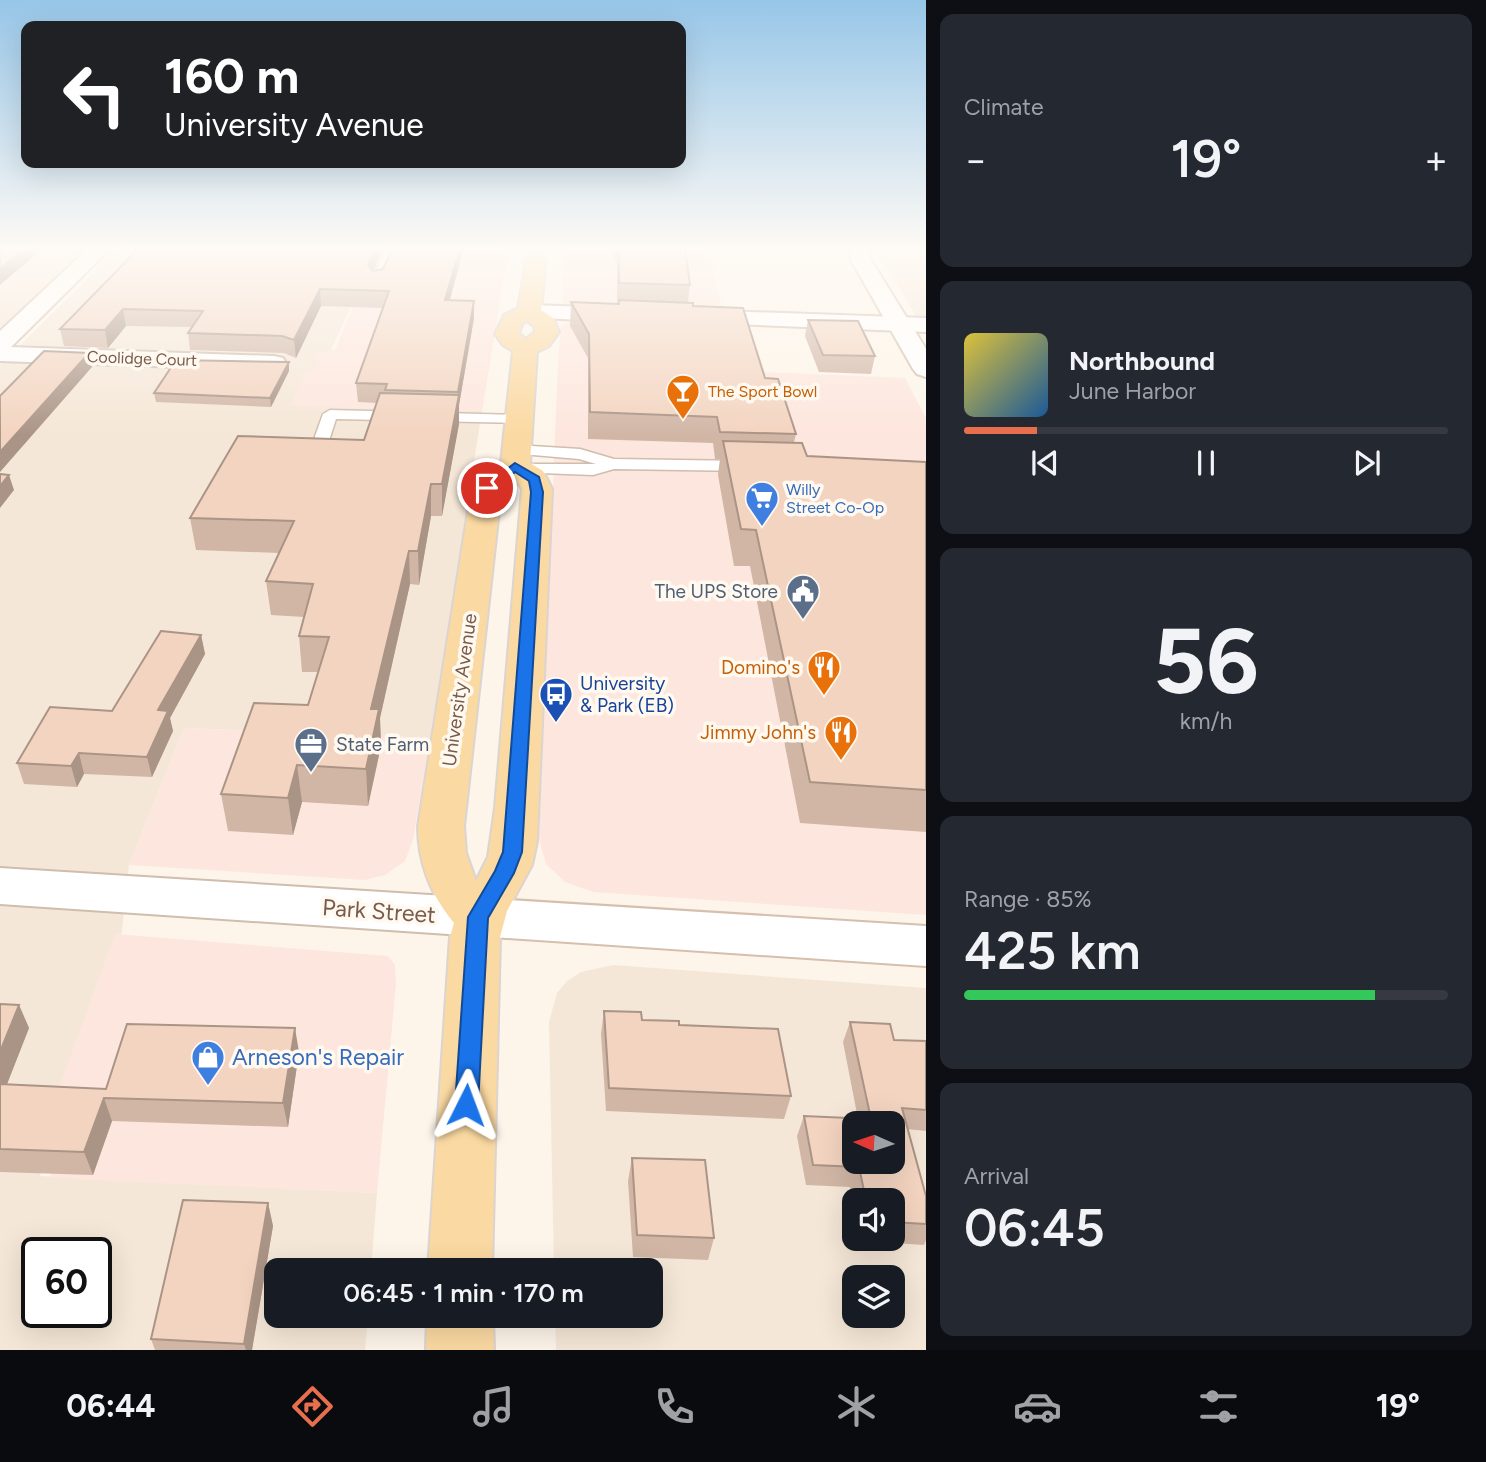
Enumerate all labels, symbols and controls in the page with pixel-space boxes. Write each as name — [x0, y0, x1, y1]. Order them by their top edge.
text: 160 m — [164, 46, 299, 105]
icon: left — [49, 49, 140, 140]
text: Climate — [964, 93, 1043, 121]
text: University Avenue — [164, 106, 424, 144]
text: 19° — [1170, 128, 1242, 190]
text: − — [964, 137, 988, 183]
text: + — [1424, 137, 1448, 183]
text: Northbound — [1069, 345, 1215, 377]
street label: Coolidge Court — [87, 347, 197, 370]
bar icon: The Sport Bowl — [664, 372, 702, 421]
text: June Harbor — [1069, 377, 1196, 405]
place label: The Sport Bowl — [708, 382, 817, 401]
icon: previous — [1026, 444, 1064, 482]
icon: pause — [1187, 444, 1225, 482]
icon: next — [1348, 444, 1386, 482]
pin — [457, 458, 517, 518]
icon: arrive — [468, 469, 506, 507]
supermarket icon: Willy Street Co-Op — [743, 479, 781, 528]
place label: Willy Street Co-Op — [786, 480, 884, 517]
public building icon: The UPS Store — [784, 572, 822, 621]
place label: The UPS Store — [654, 580, 778, 603]
text: 56 — [1153, 607, 1259, 716]
street label: University Avenue — [437, 612, 482, 768]
restaurant icon: Domino's — [805, 648, 843, 697]
place label: Domino's — [721, 656, 800, 679]
place label: University & Park (EB) — [580, 672, 674, 717]
bus stop icon: University & Park (EB) — [537, 675, 575, 724]
text: km/h — [1180, 707, 1232, 735]
restaurant icon: Jimmy John's — [822, 713, 860, 762]
place label: Jimmy John's — [700, 721, 816, 744]
office icon: State Farm — [292, 725, 330, 774]
place label: State Farm — [336, 733, 429, 756]
text: Range · 85% — [964, 885, 1092, 913]
street label: Park Street — [321, 893, 437, 929]
text: 425 km — [964, 920, 1141, 982]
shop icon: Arneson's Repair — [189, 1038, 227, 1087]
place label: Arneson's Repair — [232, 1043, 404, 1071]
position arrow — [429, 1068, 503, 1142]
north arrow — [842, 1111, 905, 1174]
map controls — [842, 1111, 905, 1328]
text: Arrival — [964, 1162, 1029, 1190]
button: sound — [842, 1188, 905, 1251]
text: 06:45 — [964, 1197, 1105, 1259]
speed limit sign: 60 — [21, 1237, 112, 1328]
button: layers — [842, 1265, 905, 1328]
text: 06:45 · 1 min · 170 m — [343, 1277, 584, 1309]
icon: directions — [288, 1382, 337, 1431]
icon: music — [469, 1382, 518, 1431]
icon: phone — [650, 1382, 699, 1431]
icon: climate — [832, 1382, 881, 1431]
icon: car — [1013, 1382, 1062, 1431]
icon: filters — [1194, 1382, 1243, 1431]
text: 06:44 — [66, 1387, 156, 1425]
text: 19° — [1376, 1387, 1420, 1425]

